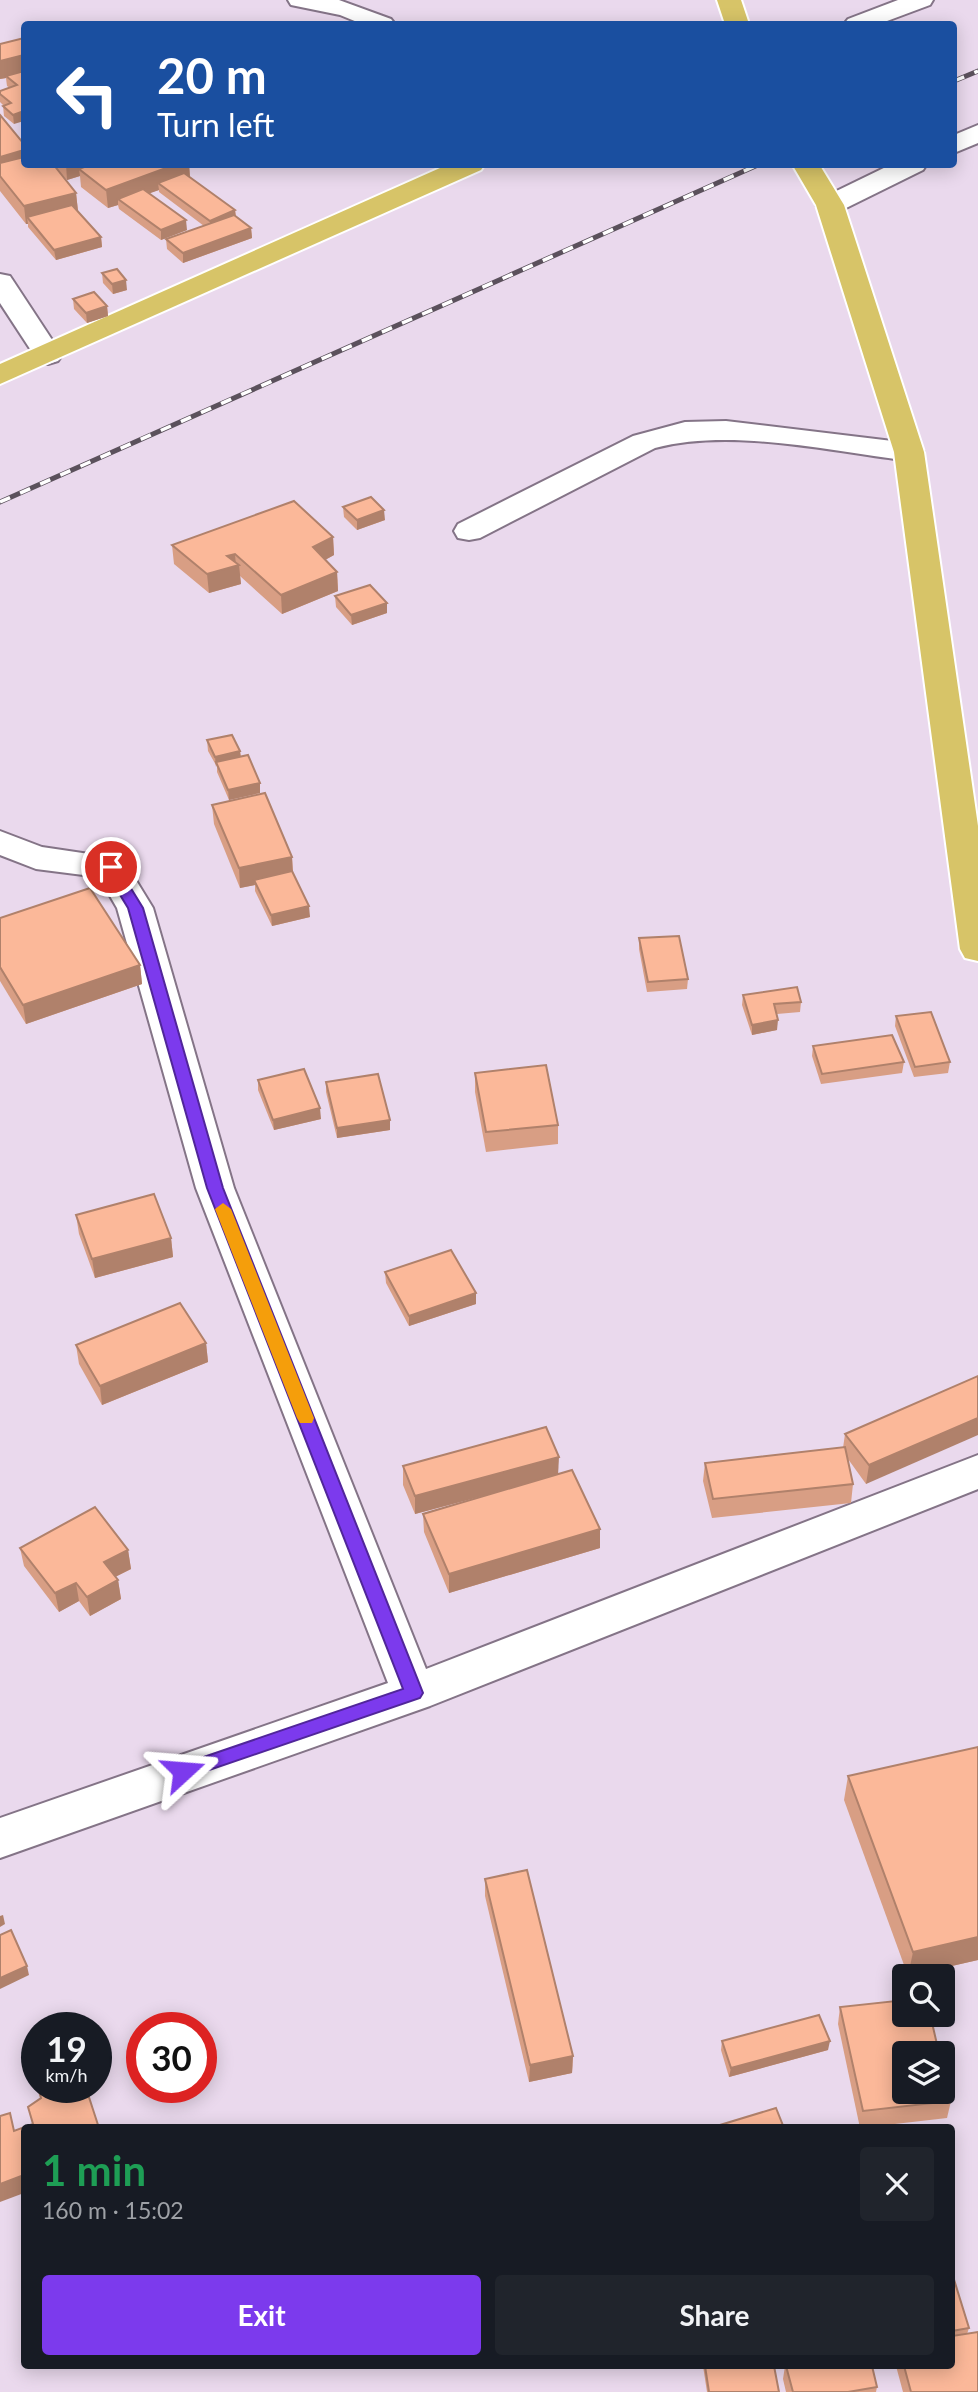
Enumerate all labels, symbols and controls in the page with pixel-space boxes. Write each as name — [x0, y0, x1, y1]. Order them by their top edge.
text: 20 m — [157, 46, 267, 104]
icon: left — [42, 49, 133, 140]
text: Turn left — [157, 105, 274, 144]
pin — [81, 837, 141, 897]
icon: arrive — [92, 848, 130, 886]
position arrow — [146, 1734, 220, 1808]
map controls — [892, 1964, 955, 2104]
button: search — [892, 1964, 955, 2027]
speed limit sign: 30 — [126, 2012, 217, 2103]
text: 19 — [46, 2027, 87, 2069]
button: layers — [892, 2041, 955, 2104]
text: km/h — [45, 2064, 88, 2086]
text: 1 min — [42, 2145, 146, 2195]
button: close — [860, 2147, 934, 2221]
text: 160 m · 15:02 — [42, 2196, 184, 2224]
button: Exit — [42, 2275, 481, 2355]
button: Share — [495, 2275, 934, 2355]

